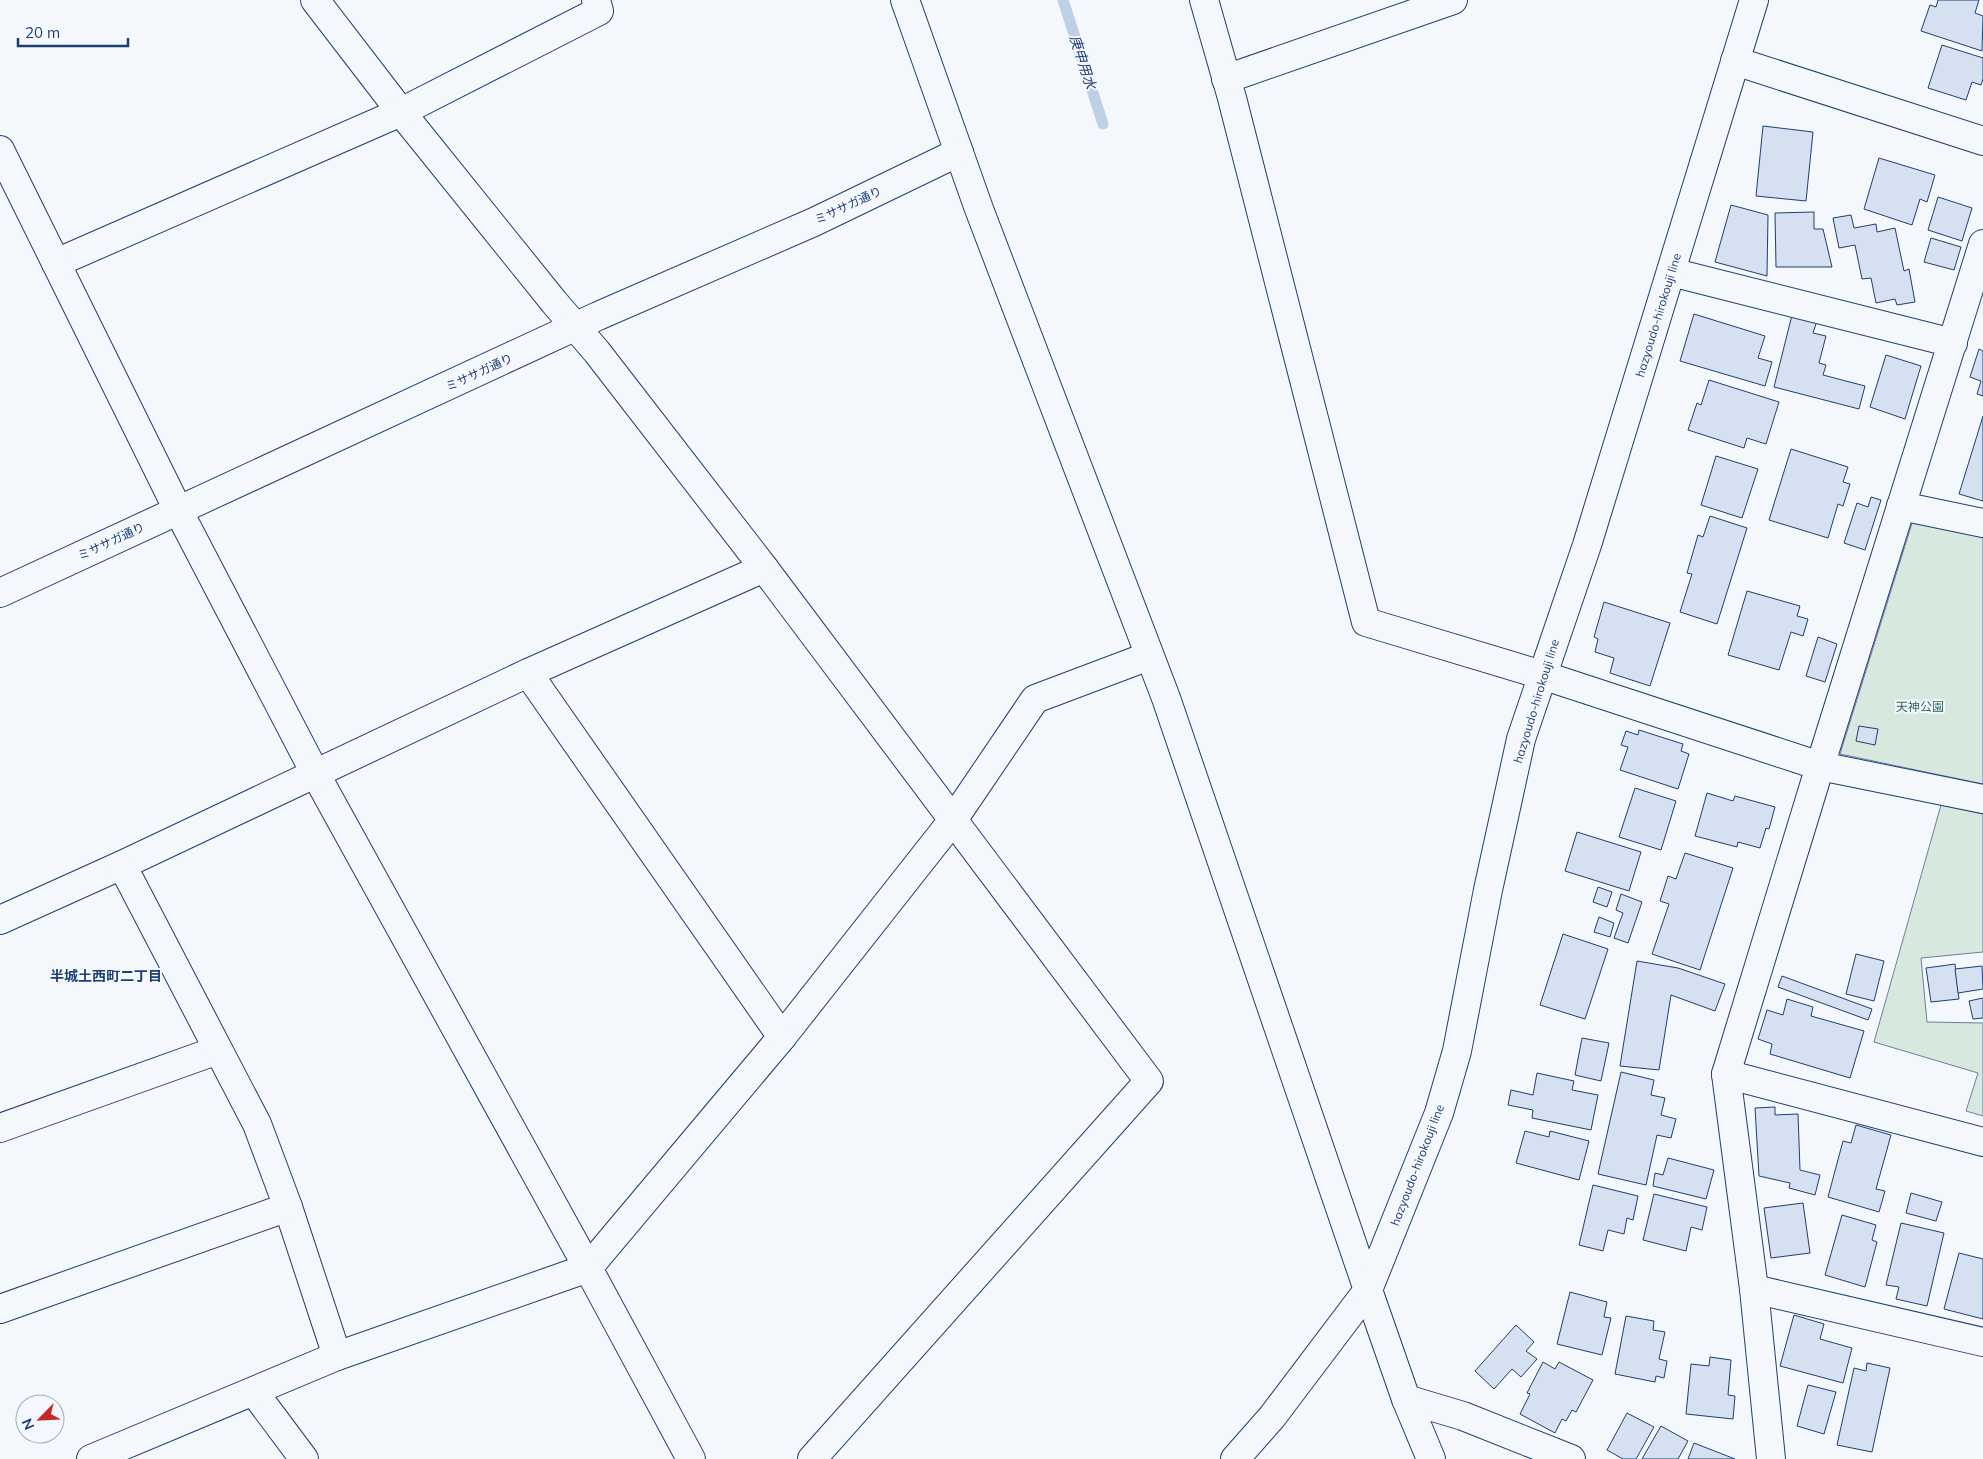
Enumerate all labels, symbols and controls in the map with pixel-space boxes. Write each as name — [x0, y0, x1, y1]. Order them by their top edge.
scale bar — [18, 15, 128, 47]
text: 20 m — [25, 23, 60, 42]
water label: 庚申用水 — [1066, 33, 1101, 93]
street label: ミササガ通り — [812, 183, 884, 227]
street label: hazyoudo-hirokouji line — [1632, 251, 1684, 379]
street label: ミササガ通り — [443, 350, 515, 394]
street label: ミササガ通り — [75, 519, 147, 563]
street label: hazyoudo-hirokouji line — [1510, 637, 1562, 765]
park label: 天神公園 — [1896, 699, 1944, 714]
district label: 半城土西町二丁目 — [50, 967, 162, 985]
street label: hazyoudo-hirokouji line — [1387, 1102, 1447, 1228]
north arrow — [15, 1394, 65, 1444]
text: N — [18, 1416, 38, 1433]

